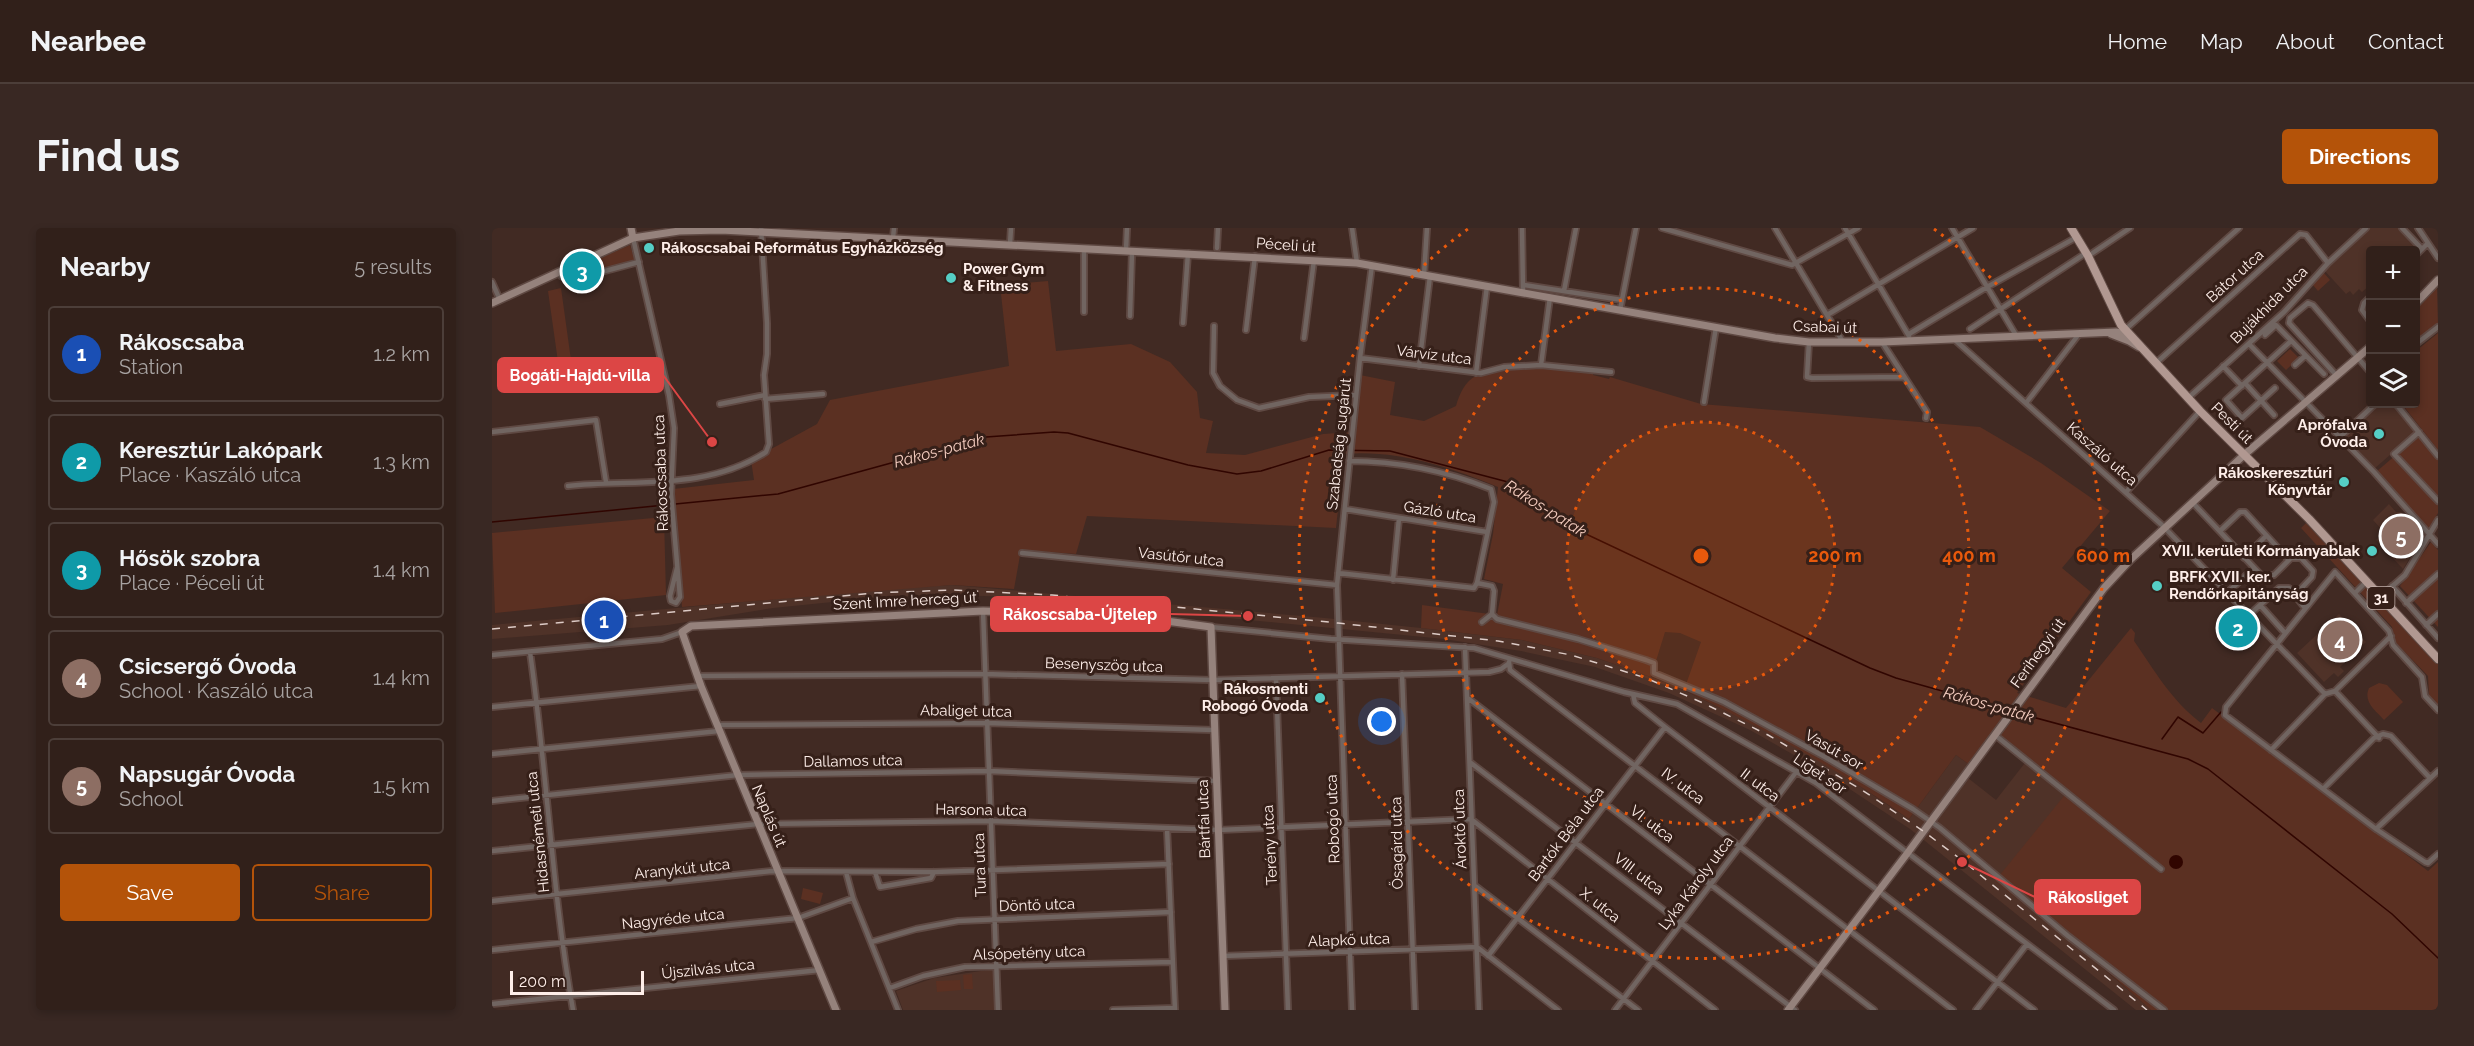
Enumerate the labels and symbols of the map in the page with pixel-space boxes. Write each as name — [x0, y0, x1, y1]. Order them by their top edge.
street label: Péceli út — [1255, 234, 1317, 256]
place label: Rákoscsabai Református Egyházközség — [661, 239, 943, 257]
marker: Rákoscsabai Református Egyházközség — [642, 241, 656, 255]
street label: Bátor utca — [2203, 246, 2267, 306]
pin: 3 — [562, 248, 602, 294]
place label: Power Gym & Fitness — [963, 260, 1044, 295]
street label: Bujákhida utca — [2227, 263, 2311, 347]
marker: Power Gym & Fitness — [944, 271, 958, 285]
street label: Csabai út — [1793, 317, 1857, 337]
street label: Várvíz utca — [1395, 341, 1473, 369]
callout: Bogáti-Hajdú-villa — [498, 358, 663, 392]
text: Bogáti-Hajdú-villa — [510, 366, 650, 385]
street label: Szabadság sugárút — [1323, 377, 1355, 511]
street label: Pesti út — [2207, 398, 2257, 448]
street label: Rákoscsaba utca — [650, 414, 672, 532]
place label: Aprófalva Óvoda — [2298, 416, 2367, 451]
street label: Kaszáló utca — [2063, 418, 2141, 490]
marker: Aprófalva Óvoda — [2372, 427, 2386, 441]
water label: Rákos-patak — [892, 429, 987, 472]
place label: Rákoskeresztúri Könyvtár — [2218, 464, 2332, 499]
marker: Rákoskeresztúri Könyvtár — [2337, 475, 2351, 489]
water label: Rákos-patak — [1501, 476, 1591, 541]
street label: Gázló utca — [1402, 497, 1478, 527]
pin: 5 — [2382, 514, 2420, 558]
place label: XVII. kerületi Kormányablak — [2161, 542, 2361, 560]
street label: Vasútőr utca — [1137, 544, 1225, 570]
marker: XVII. kerületi Kormányablak — [2365, 544, 2379, 558]
text: 200 m — [1808, 545, 1862, 566]
text: 400 m — [1942, 545, 1996, 566]
text: 600 m — [2076, 545, 2130, 566]
centre of rings — [1691, 546, 1711, 566]
place label: BRFK XVII. ker. Rendőrkapitányság — [2169, 568, 2308, 603]
marker: BRFK XVII. ker. Rendőrkapitányság — [2150, 579, 2164, 593]
road number: 31 — [2368, 587, 2394, 609]
street label: Szent Imre herceg út — [832, 588, 978, 614]
callout: Rákoscsaba-Újtelep — [991, 597, 1170, 631]
pin: 1 — [584, 598, 624, 642]
text: Rákoscsaba-Újtelep — [1003, 604, 1157, 624]
pin: 2 — [2218, 606, 2258, 650]
street label: Ferihegyi út — [2007, 615, 2069, 691]
pin: 4 — [2320, 618, 2360, 662]
street label: Besenyszög utca — [1045, 654, 1163, 676]
place label: Rákosmenti Robogó Óvoda — [1202, 680, 1308, 715]
water label: Rákos-patak — [1941, 683, 2037, 727]
marker: Rákosmenti Robogó Óvoda — [1313, 691, 1327, 705]
street label: Abaliget utca — [920, 701, 1012, 721]
your location — [1367, 707, 1396, 736]
street label: Vasút sor — [1802, 726, 1867, 774]
street label: Liget sor — [1790, 750, 1851, 799]
street label: Dallamos utca — [803, 751, 903, 771]
street label: IV. utca — [1658, 764, 1708, 808]
street label: II. utca — [1737, 764, 1783, 806]
street label: Hidasnémeti utca — [523, 771, 553, 893]
street label: Robogó utca — [1322, 774, 1344, 864]
street label: Bártfai utca — [1194, 779, 1214, 859]
street label: Naplás út — [748, 782, 790, 850]
street label: Bartók Béla utca — [1524, 783, 1608, 885]
street label: Ároktő utca — [1450, 789, 1470, 869]
street label: Ősagárd utca — [1387, 797, 1407, 889]
street label: Harsona utca — [935, 800, 1027, 820]
street label: VI. utca — [1626, 802, 1678, 846]
street label: Terény utca — [1259, 804, 1281, 886]
street label: Lyka Károly utca — [1655, 832, 1737, 934]
street label: Tura utca — [970, 833, 990, 897]
street label: VIII. utca — [1610, 849, 1668, 899]
street label: Aranykút utca — [633, 855, 731, 883]
callout: Rákosliget — [2035, 880, 2140, 914]
street label: X. utca — [1576, 884, 1624, 926]
text: Rákosliget — [2048, 888, 2128, 907]
street label: Döntő utca — [999, 895, 1075, 915]
street label: Nagyréde utca — [621, 905, 725, 933]
street label: Alapkő utca — [1308, 930, 1390, 950]
street label: Alsópetény utca — [973, 942, 1085, 964]
street label: Újszilvás utca — [661, 955, 755, 983]
scale bar — [510, 968, 644, 996]

